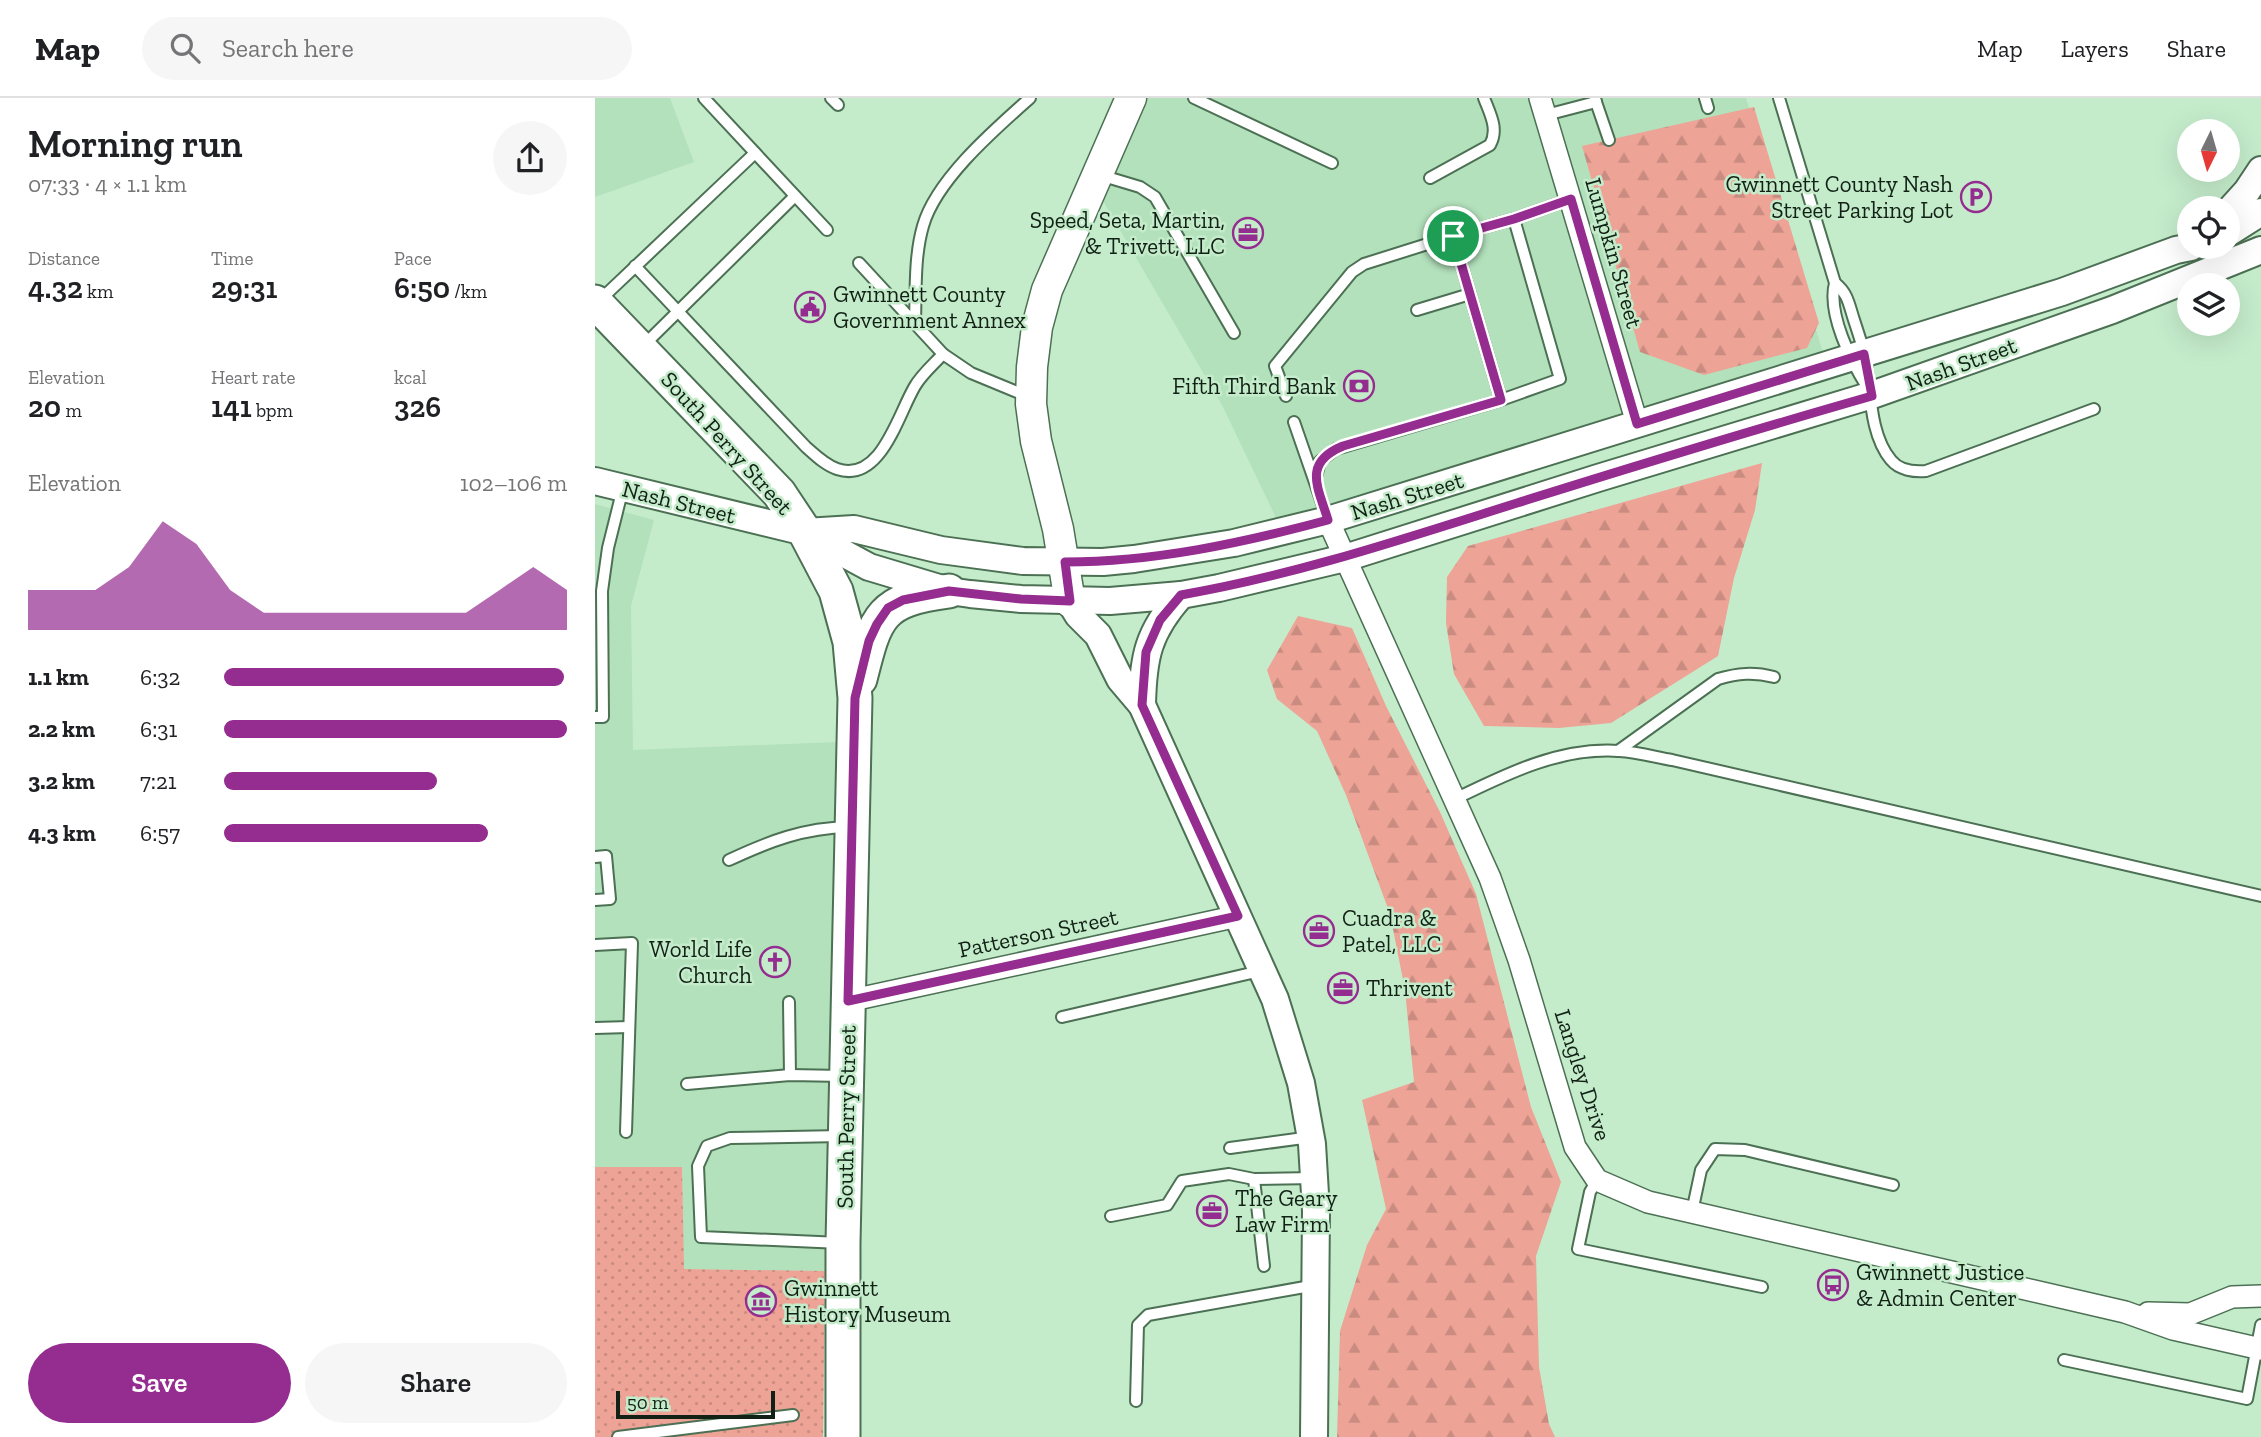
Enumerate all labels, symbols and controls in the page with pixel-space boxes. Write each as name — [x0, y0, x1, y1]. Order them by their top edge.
search box — [142, 17, 632, 80]
text: Map — [35, 29, 100, 68]
icon: search — [166, 29, 204, 67]
text: Search here — [222, 32, 354, 64]
text: Map — [1977, 34, 2023, 63]
text: Layers — [2061, 34, 2129, 63]
text: Share — [2167, 34, 2226, 63]
north arrow — [2177, 119, 2240, 182]
map controls — [2177, 119, 2240, 336]
text: Morning run — [28, 121, 243, 167]
button: share — [493, 121, 567, 195]
text: 07:33 · 4 × 1.1 km — [28, 170, 187, 198]
place label: Gwinnett County Nash Street Parking Lot — [1725, 170, 1953, 224]
street label: Lumpkin Street — [1579, 175, 1649, 332]
parking icon: Gwinnett County Nash Street Parking Lot — [1959, 180, 1993, 214]
button: locate — [2177, 196, 2240, 259]
place label: Speed, Seta, Martin, & Trivett, LLC — [1030, 206, 1225, 260]
pin — [1423, 206, 1483, 266]
office icon: Speed, Seta, Martin, & Trivett, LLC — [1231, 216, 1265, 250]
icon: arrive — [1434, 217, 1472, 255]
text: Distance — [28, 247, 100, 270]
text: Time — [211, 247, 253, 270]
text: Pace — [394, 247, 432, 270]
text: 4.32 — [28, 270, 83, 306]
text: 29:31 — [211, 270, 277, 306]
text: 6:50 — [394, 270, 450, 306]
button: layers — [2177, 273, 2240, 336]
text: km — [83, 280, 113, 303]
text: /km — [450, 280, 487, 303]
place label: Gwinnett County Government Annex — [833, 280, 1026, 334]
public building icon: Gwinnett County Government Annex — [793, 290, 827, 324]
street label: Nash Street — [1902, 331, 2021, 397]
text: Elevation — [28, 366, 105, 389]
text: Heart rate — [211, 366, 296, 389]
text: kcal — [394, 366, 427, 389]
street label: South Perry Street — [655, 366, 799, 521]
bank icon: Fifth Third Bank — [1342, 369, 1376, 403]
place label: Fifth Third Bank — [1172, 372, 1336, 400]
text: 20 — [28, 389, 61, 425]
text: 141 — [211, 389, 252, 425]
text: 326 — [394, 389, 441, 425]
text: m — [61, 399, 82, 422]
text: bpm — [252, 399, 293, 422]
street label: Nash Street — [1347, 466, 1467, 526]
text: Elevation — [28, 469, 121, 497]
text: 102–106 m — [460, 469, 567, 497]
street label: Nash Street — [619, 474, 739, 530]
text: 1.1 km — [28, 663, 89, 691]
text: 6:32 — [140, 663, 180, 691]
text: 2.2 km — [28, 715, 95, 743]
text: 6:31 — [140, 715, 177, 743]
text: 3.2 km — [28, 767, 95, 795]
text: 7:21 — [140, 767, 177, 795]
text: 4.3 km — [28, 819, 96, 847]
text: 6:57 — [140, 819, 180, 847]
street label: Patterson Street — [956, 902, 1121, 964]
place label: Cuadra & Patel, LLC — [1342, 904, 1441, 958]
office icon: Cuadra & Patel, LLC — [1302, 914, 1336, 948]
place label: World Life Church — [649, 935, 752, 989]
church icon: World Life Church — [758, 945, 792, 979]
office icon: Thrivent — [1326, 971, 1360, 1005]
place label: Thrivent — [1366, 974, 1453, 1002]
street label: Langley Drive — [1549, 1006, 1617, 1144]
street label: South Perry Street — [830, 1025, 862, 1209]
place label: The Geary Law Firm — [1235, 1184, 1338, 1238]
office icon: The Geary Law Firm — [1195, 1194, 1229, 1228]
place label: Gwinnett Justice & Admin Center — [1856, 1258, 2024, 1312]
bus stop icon: Gwinnett Justice & Admin Center — [1816, 1268, 1850, 1302]
place label: Gwinnett History Museum — [784, 1274, 951, 1328]
museum icon: Gwinnett History Museum — [744, 1284, 778, 1318]
button: Save — [28, 1343, 291, 1423]
button: Share — [305, 1343, 567, 1423]
scale bar — [616, 1388, 775, 1420]
text: 50 m — [627, 1391, 668, 1414]

